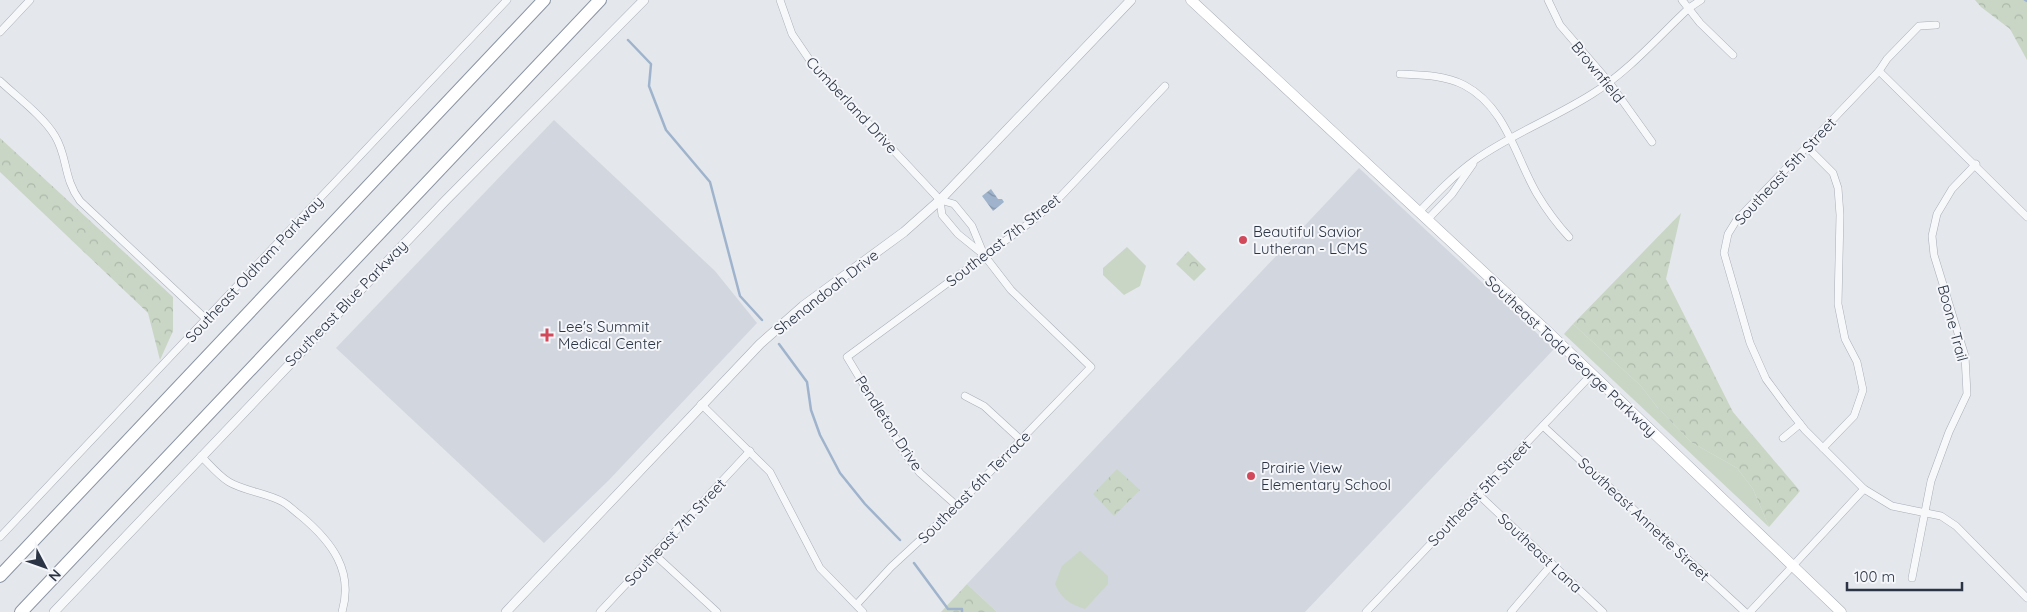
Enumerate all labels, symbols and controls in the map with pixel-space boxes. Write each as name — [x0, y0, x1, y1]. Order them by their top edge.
street label: Brownfield — [1567, 37, 1629, 107]
street label: Cumberland Drive — [802, 52, 902, 158]
street label: Southeast 5th Street — [1730, 113, 1840, 229]
street label: Southeast 7th Street — [942, 189, 1064, 291]
street label: Southeast Oldham Parkway — [181, 192, 327, 346]
place label: Beautiful Savior Lutheran - LCMS — [1253, 222, 1367, 258]
marker: Beautiful Savior Lutheran - LCMS — [1237, 234, 1249, 246]
street label: Southeast Blue Parkway — [281, 236, 411, 370]
street label: Shenandoah Drive — [770, 245, 882, 339]
street label: Southeast Todd George Parkway — [1481, 271, 1661, 441]
street label: Boone Trail — [1934, 283, 1972, 363]
place label: Lee's Summit Medical Center — [558, 317, 662, 353]
marker: Lee's Summit Medical Center — [540, 328, 554, 342]
street label: Pendleton Drive — [851, 372, 927, 474]
street label: Southeast 6th Terrace — [914, 427, 1034, 547]
street label: Southeast 5th Street — [1423, 436, 1535, 550]
street label: Southeast Annette Street — [1574, 453, 1714, 585]
place label: Prairie View Elementary School — [1261, 458, 1391, 494]
marker: Prairie View Elementary School — [1245, 470, 1257, 482]
street label: Southeast 7th Street — [620, 474, 730, 590]
street label: Southeast Lana — [1494, 509, 1586, 597]
north arrow — [20, 542, 70, 592]
scale bar — [1847, 560, 1962, 592]
text: N — [45, 566, 65, 585]
text: 100 m — [1854, 567, 1895, 586]

